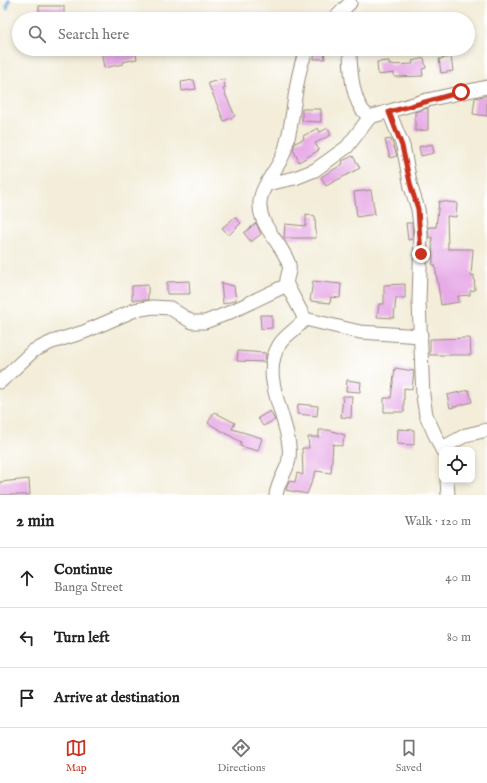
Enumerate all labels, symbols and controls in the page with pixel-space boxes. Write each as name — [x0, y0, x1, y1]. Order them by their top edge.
search box — [12, 12, 475, 56]
icon: search — [26, 23, 48, 45]
text: Search here — [58, 25, 129, 44]
route start — [452, 83, 470, 101]
route end — [412, 245, 430, 263]
map controls — [439, 447, 475, 483]
button: locate — [439, 447, 475, 483]
text: 2 min — [16, 511, 54, 532]
text: Walk · 120 m — [405, 513, 471, 530]
text: Continue — [54, 560, 112, 579]
icon: ahead — [16, 567, 38, 589]
text: 40 m — [445, 569, 471, 586]
text: Banga Street — [54, 579, 123, 596]
icon: left — [16, 627, 38, 649]
text: Turn left — [54, 628, 110, 647]
text: 80 m — [447, 629, 471, 646]
icon: arrive — [16, 687, 38, 709]
text: Arrive at destination — [54, 688, 180, 707]
tab: Map — [65, 737, 87, 775]
tab: Directions — [218, 737, 265, 775]
tab: Saved — [396, 737, 422, 775]

